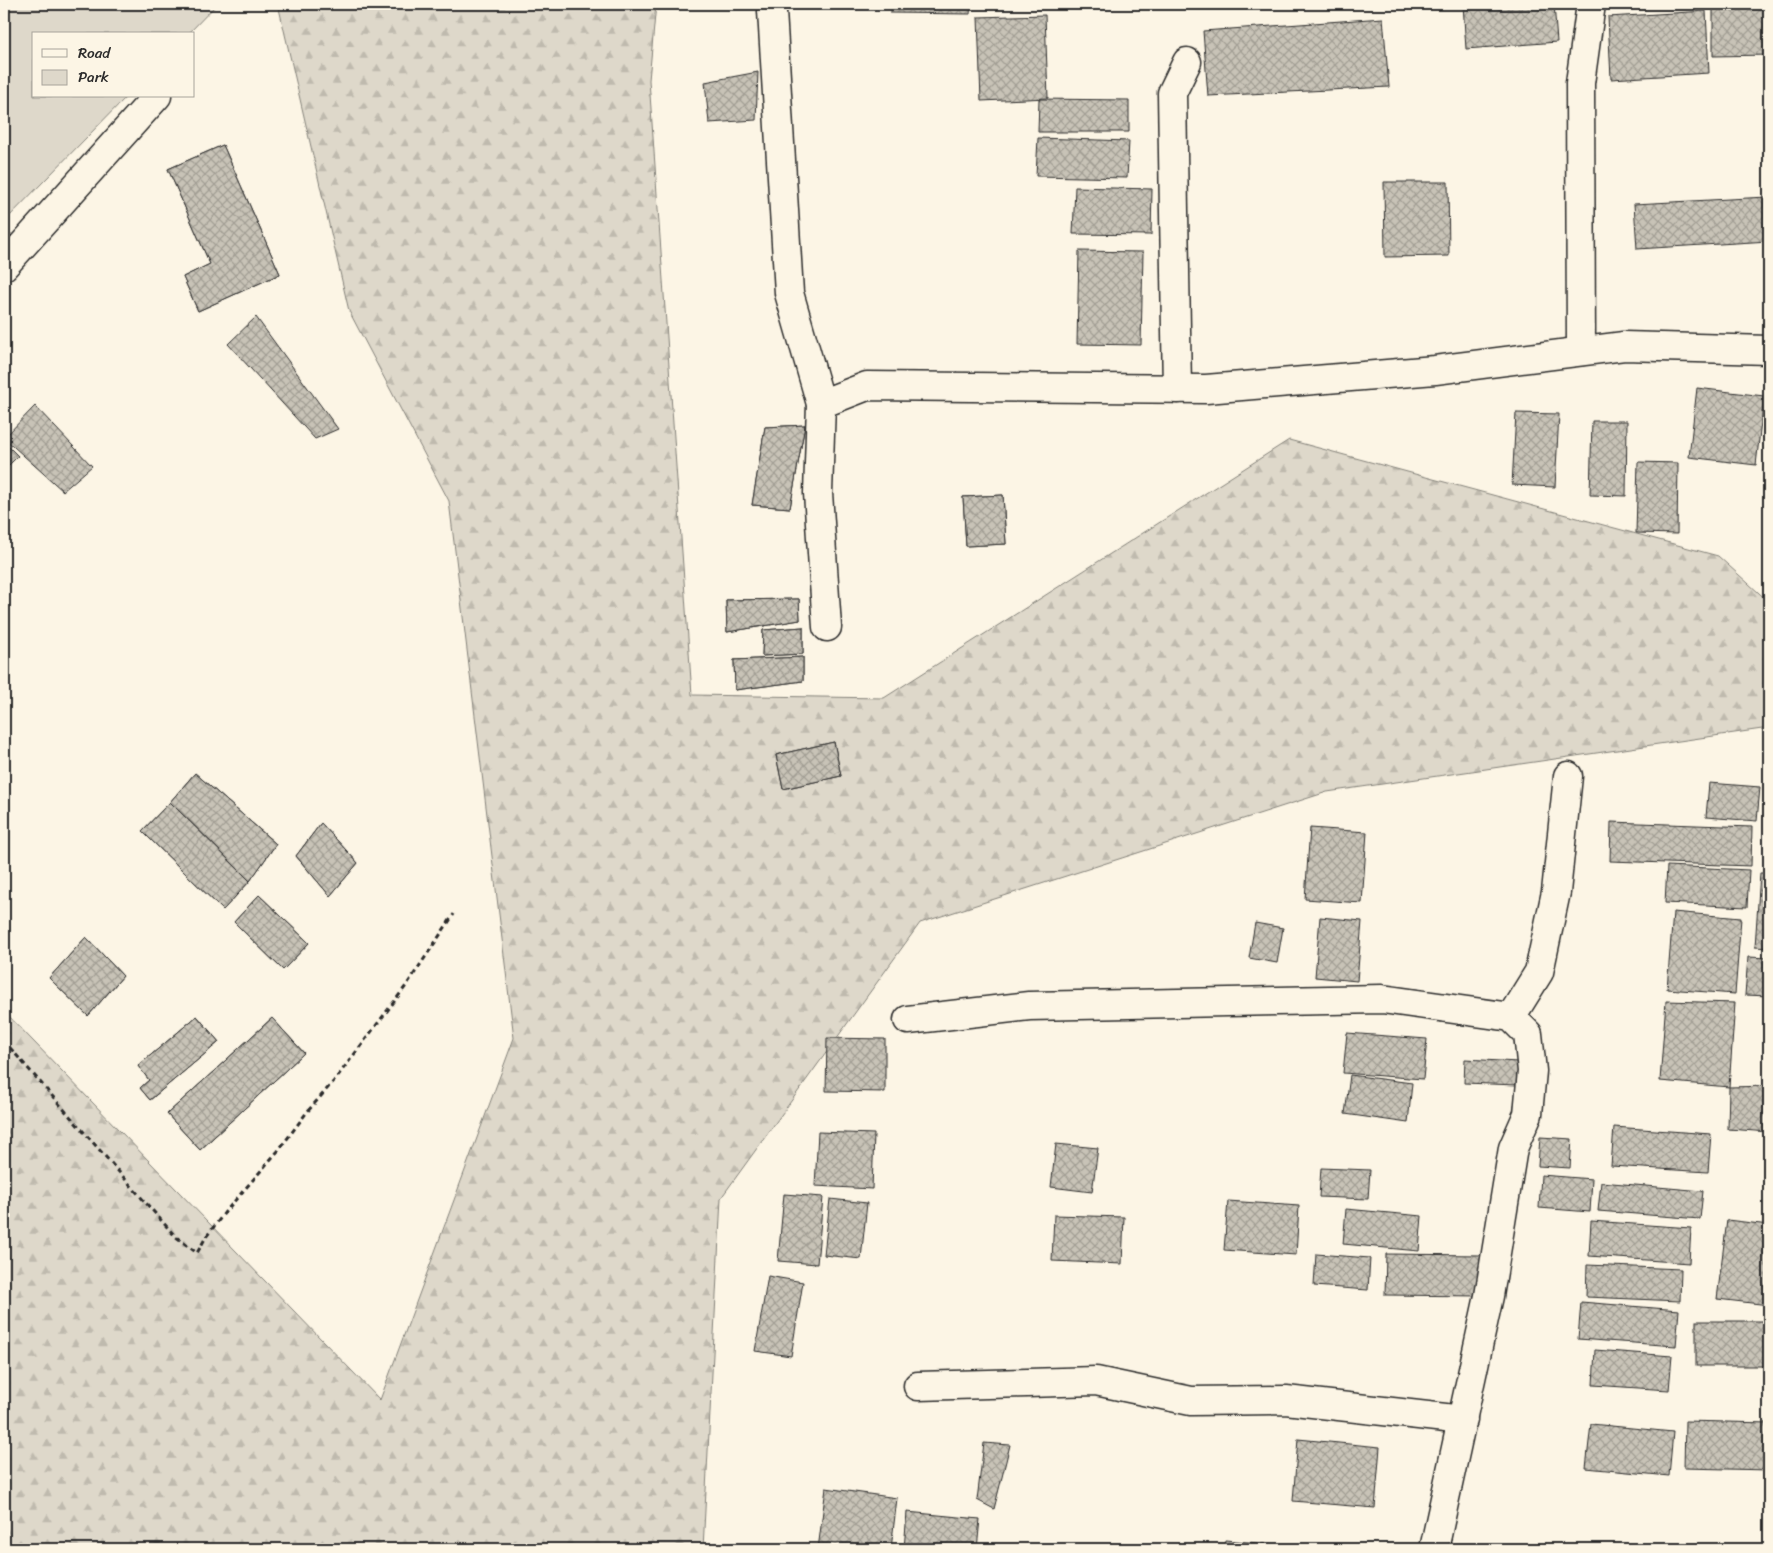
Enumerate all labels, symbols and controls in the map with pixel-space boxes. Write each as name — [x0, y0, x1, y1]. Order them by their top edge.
legend — [32, 32, 195, 98]
text: Road — [78, 40, 111, 66]
text: Park — [78, 64, 109, 90]

